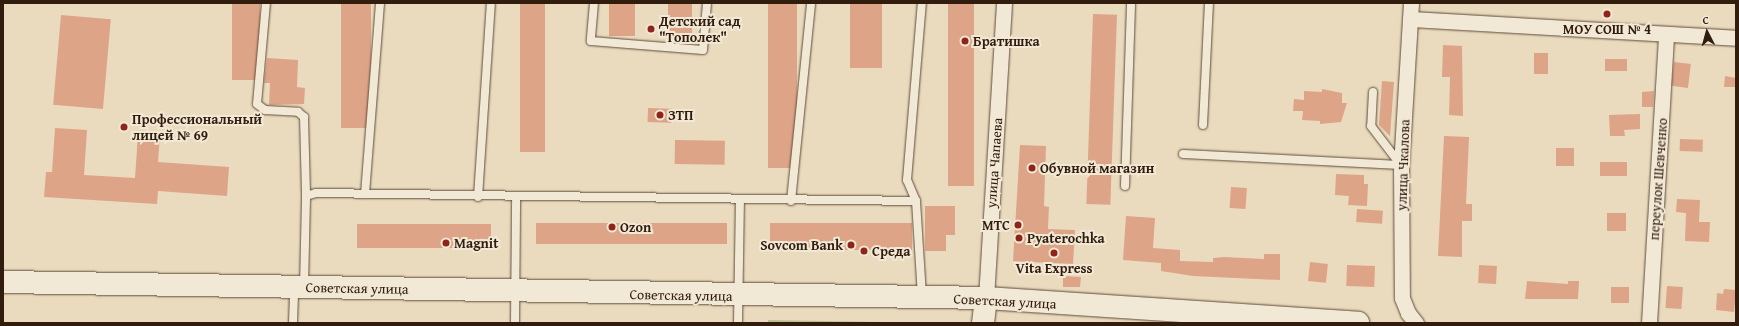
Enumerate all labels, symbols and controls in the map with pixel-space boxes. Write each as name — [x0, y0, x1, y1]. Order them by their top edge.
marker: МОУ СОШ № 4 — [1602, 9, 1612, 19]
north arrow — [1687, 12, 1727, 52]
text: С — [1702, 12, 1710, 28]
place label: Детский сад "Тополек" — [659, 13, 740, 46]
place label: МОУ СОШ № 4 — [1563, 21, 1651, 37]
marker: Детский сад "Тополек" — [646, 24, 656, 34]
place label: Братишка — [973, 33, 1040, 49]
marker: Братишка — [960, 36, 970, 46]
place label: ЗТП — [668, 107, 694, 123]
marker: ЗТП — [655, 110, 665, 120]
place label: Профессиональный лицей № 69 — [132, 111, 262, 144]
street label: улица Чапаева — [982, 117, 1006, 209]
street label: переулок Шевченко — [1645, 117, 1671, 241]
street label: улица Чкалова — [1393, 119, 1413, 211]
marker: Профессиональный лицей № 69 — [119, 122, 129, 132]
place label: Обувной магазин — [1040, 160, 1154, 176]
marker: Обувной магазин — [1027, 163, 1037, 173]
place label: МТС — [982, 217, 1010, 233]
place label: Ozon — [620, 219, 651, 235]
marker: МТС — [1013, 220, 1023, 230]
marker: Ozon — [607, 222, 617, 232]
place label: Pyaterochka — [1027, 230, 1105, 246]
marker: Pyaterochka — [1014, 233, 1024, 243]
place label: Magnit — [454, 235, 499, 251]
place label: Sovcom Bank — [760, 237, 843, 253]
marker: Magnit — [441, 238, 451, 248]
marker: Sovcom Bank — [846, 240, 856, 250]
place label: Среда — [872, 243, 911, 259]
marker: Среда — [859, 246, 869, 256]
marker: Vita Express — [1049, 248, 1059, 258]
place label: Vita Express — [1015, 260, 1093, 276]
street label: Советская улица — [305, 279, 409, 297]
street label: Советская улица — [629, 286, 733, 304]
street label: Советская улица — [953, 290, 1057, 312]

